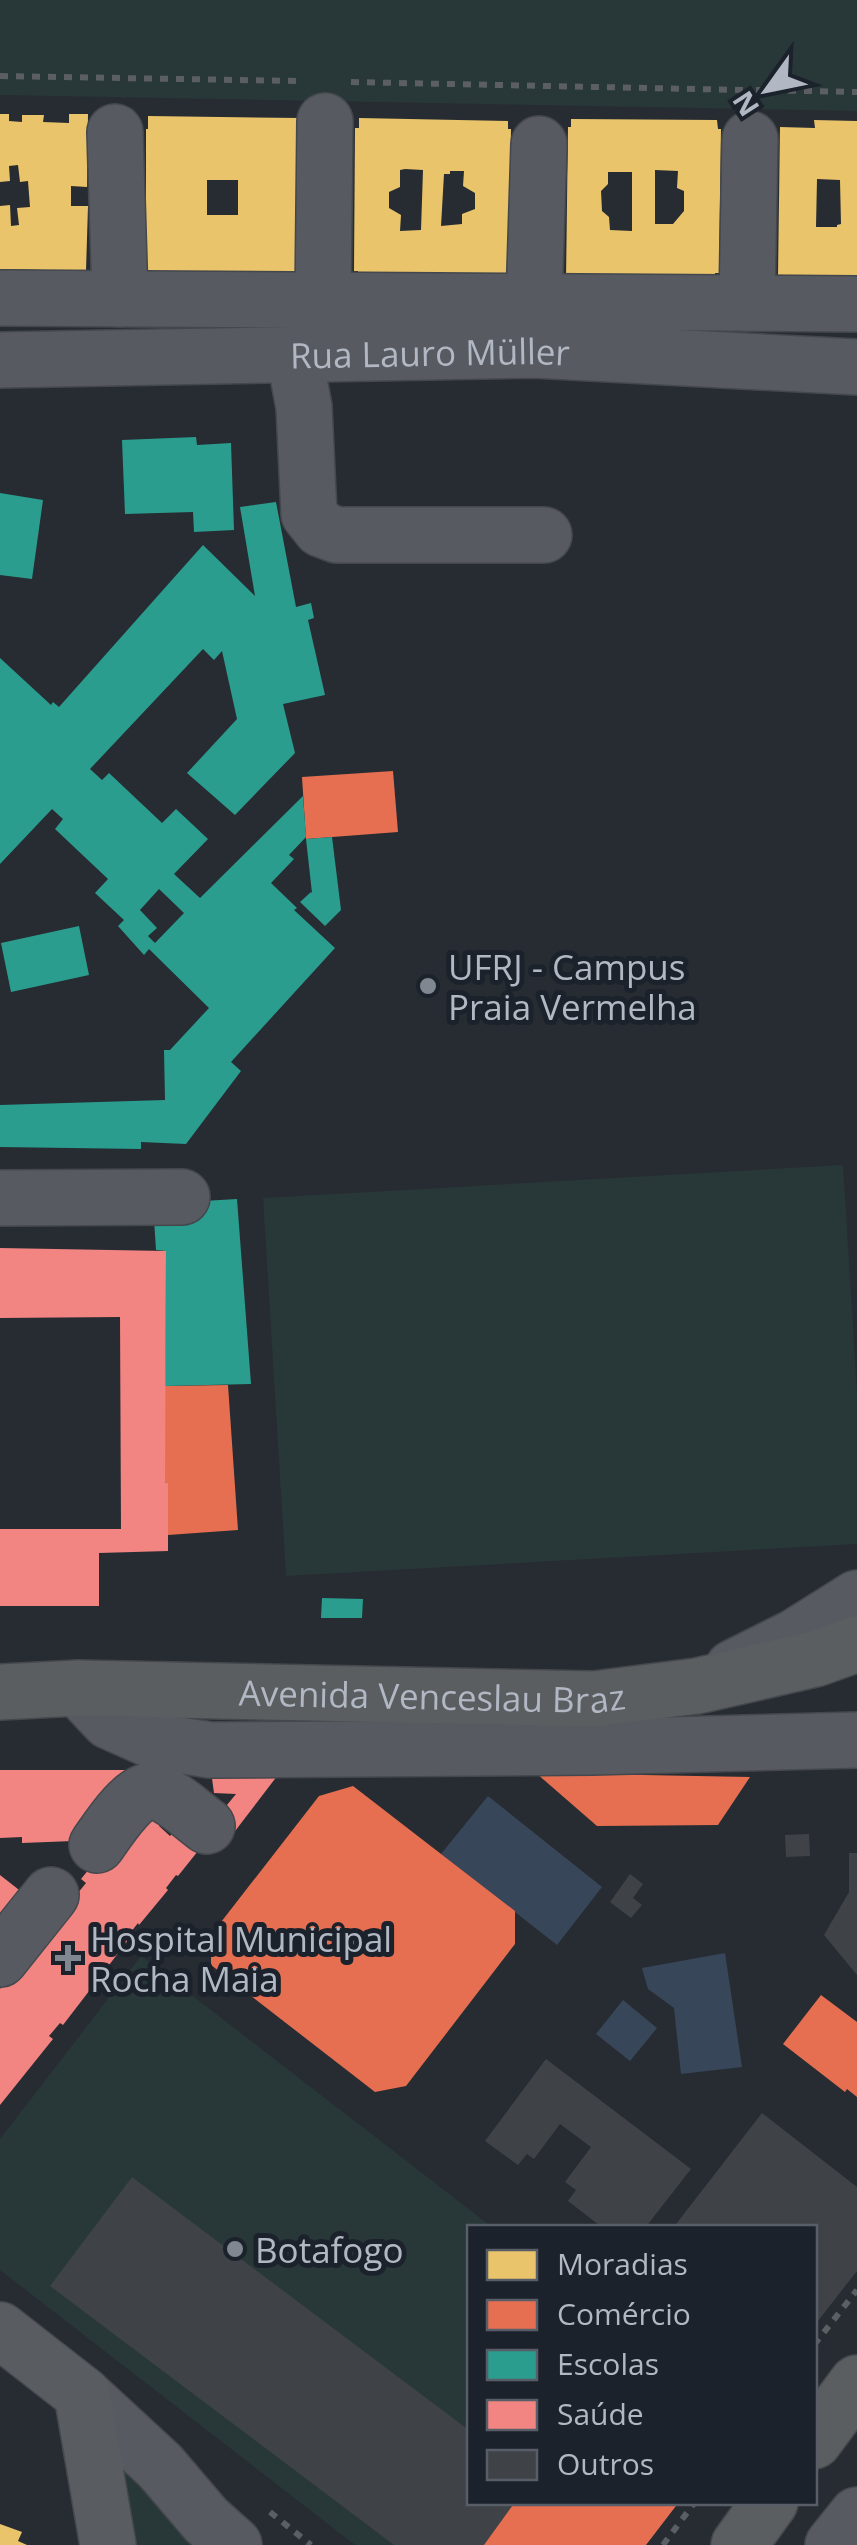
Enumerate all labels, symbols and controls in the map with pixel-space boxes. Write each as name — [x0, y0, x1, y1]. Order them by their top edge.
north arrow — [717, 40, 817, 140]
text: N — [723, 84, 767, 124]
street label: Rua Lauro Müller — [290, 326, 571, 378]
place label: UFRJ - Campus Praia Vermelha — [448, 943, 697, 1030]
marker: UFRJ - Campus Praia Vermelha — [417, 975, 439, 997]
street label: Avenida Venceslau Braz — [238, 1668, 628, 1723]
place label: Hospital Municipal Rocha Maia — [90, 1915, 392, 2002]
marker: Hospital Municipal Rocha Maia — [55, 1945, 81, 1971]
legend — [467, 2225, 817, 2505]
place label: Botafogo — [255, 2226, 403, 2273]
marker: Botafogo — [224, 2238, 246, 2260]
text: Moradias — [557, 2243, 688, 2284]
text: Comércio — [557, 2293, 691, 2334]
text: Escolas — [557, 2343, 659, 2384]
text: Saúde — [557, 2393, 644, 2434]
text: Outros — [557, 2443, 654, 2484]

